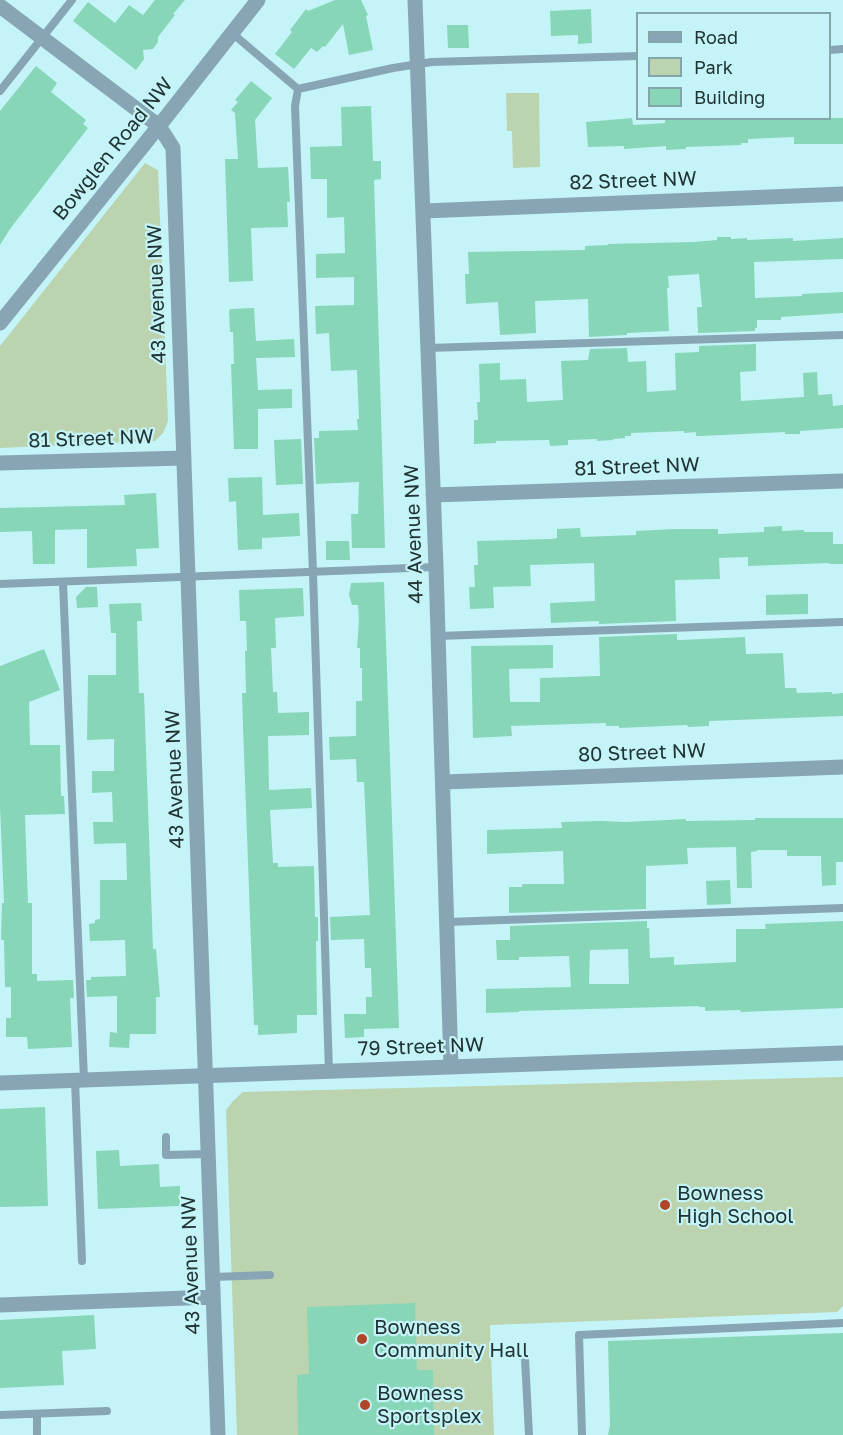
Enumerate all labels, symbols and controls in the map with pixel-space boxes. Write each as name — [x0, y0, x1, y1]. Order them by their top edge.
legend — [636, 12, 831, 120]
text: Road — [694, 26, 738, 48]
text: Park — [694, 56, 733, 78]
street label: Bowglen Road NW — [48, 73, 178, 225]
text: Building — [694, 86, 765, 108]
street label: 82 Street NW — [569, 167, 697, 195]
street label: 43 Avenue NW — [143, 224, 171, 364]
street label: 81 Street NW — [28, 425, 154, 453]
street label: 81 Street NW — [574, 453, 700, 481]
street label: 44 Avenue NW — [400, 464, 428, 604]
street label: 43 Avenue NW — [161, 709, 189, 849]
street label: 80 Street NW — [578, 739, 706, 767]
street label: 79 Street NW — [357, 1033, 485, 1061]
place label: Bowness High School — [677, 1182, 794, 1229]
street label: 43 Avenue NW — [177, 1195, 205, 1335]
marker: Bowness High School — [658, 1198, 672, 1212]
place label: Bowness Community Hall — [374, 1316, 529, 1363]
marker: Bowness Community Hall — [355, 1332, 369, 1346]
place label: Bowness Sportsplex — [377, 1382, 482, 1429]
marker: Bowness Sportsplex — [358, 1398, 372, 1412]

